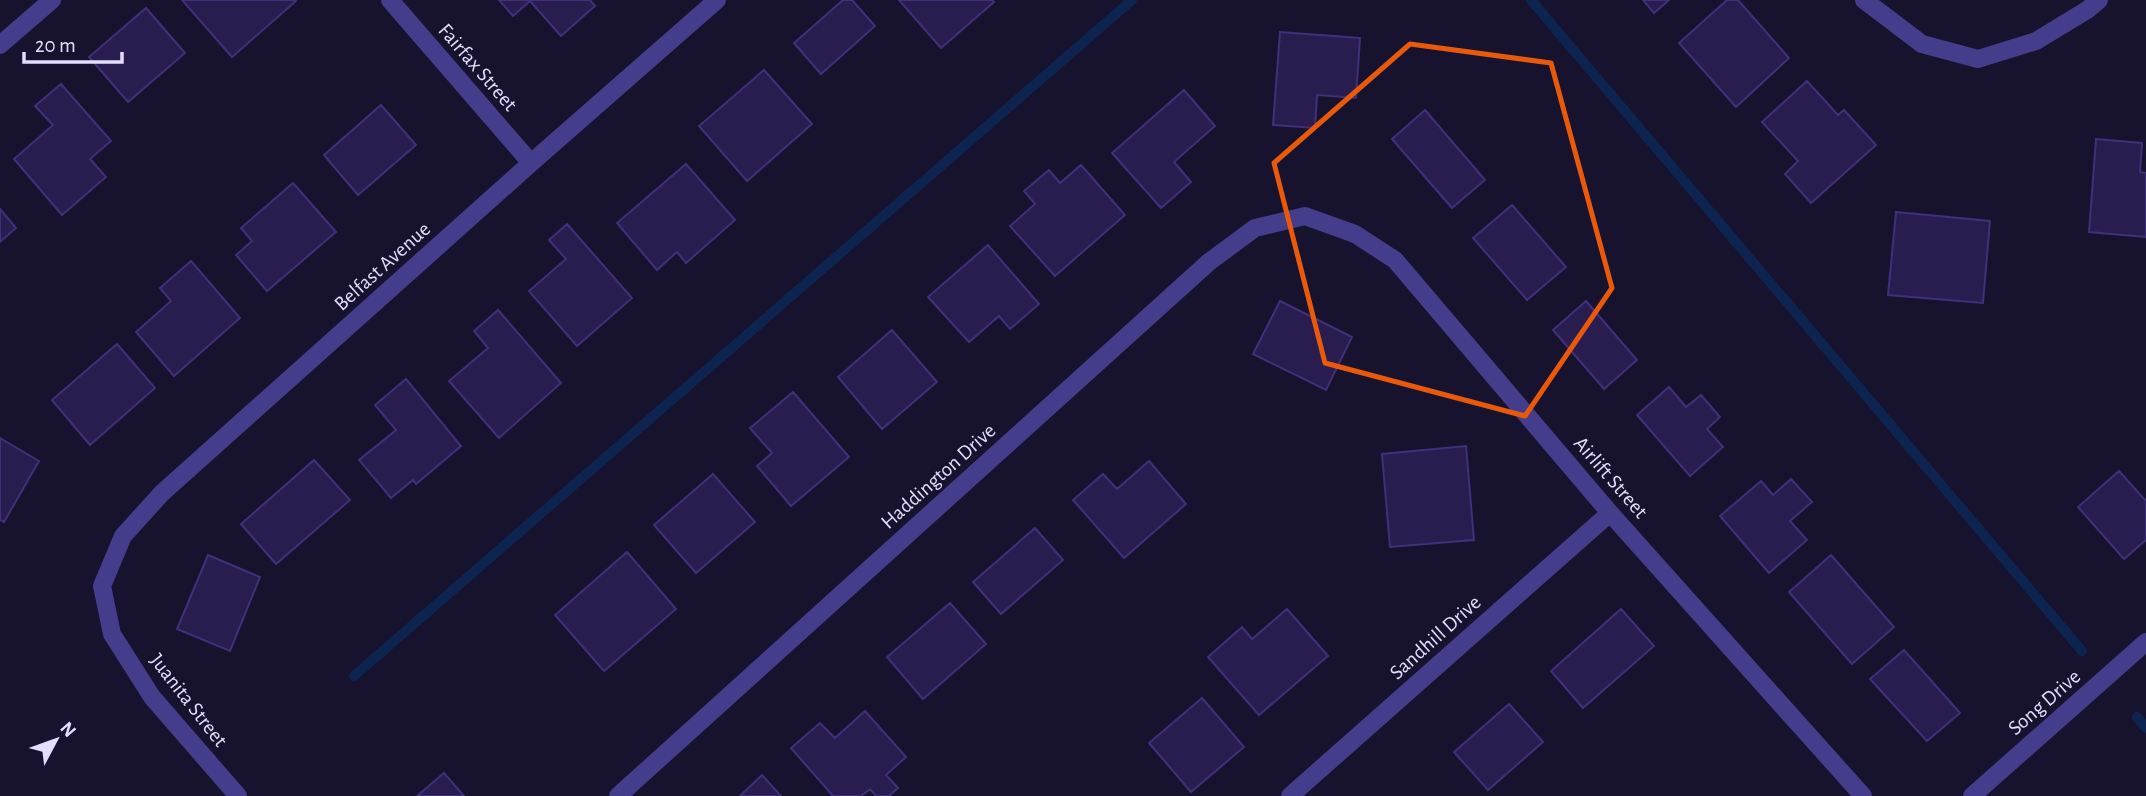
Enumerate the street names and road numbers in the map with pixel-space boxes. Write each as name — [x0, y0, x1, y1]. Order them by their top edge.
street label: Fairfax Street — [434, 20, 521, 115]
street label: Belfast Avenue — [330, 218, 434, 315]
street label: Haddington Drive — [877, 420, 1000, 533]
street label: Airlift Street — [1570, 433, 1652, 522]
street label: Sandhill Drive — [1386, 591, 1485, 683]
street label: Juanita Street — [146, 650, 231, 751]
street label: Song Drive — [2004, 666, 2084, 739]

